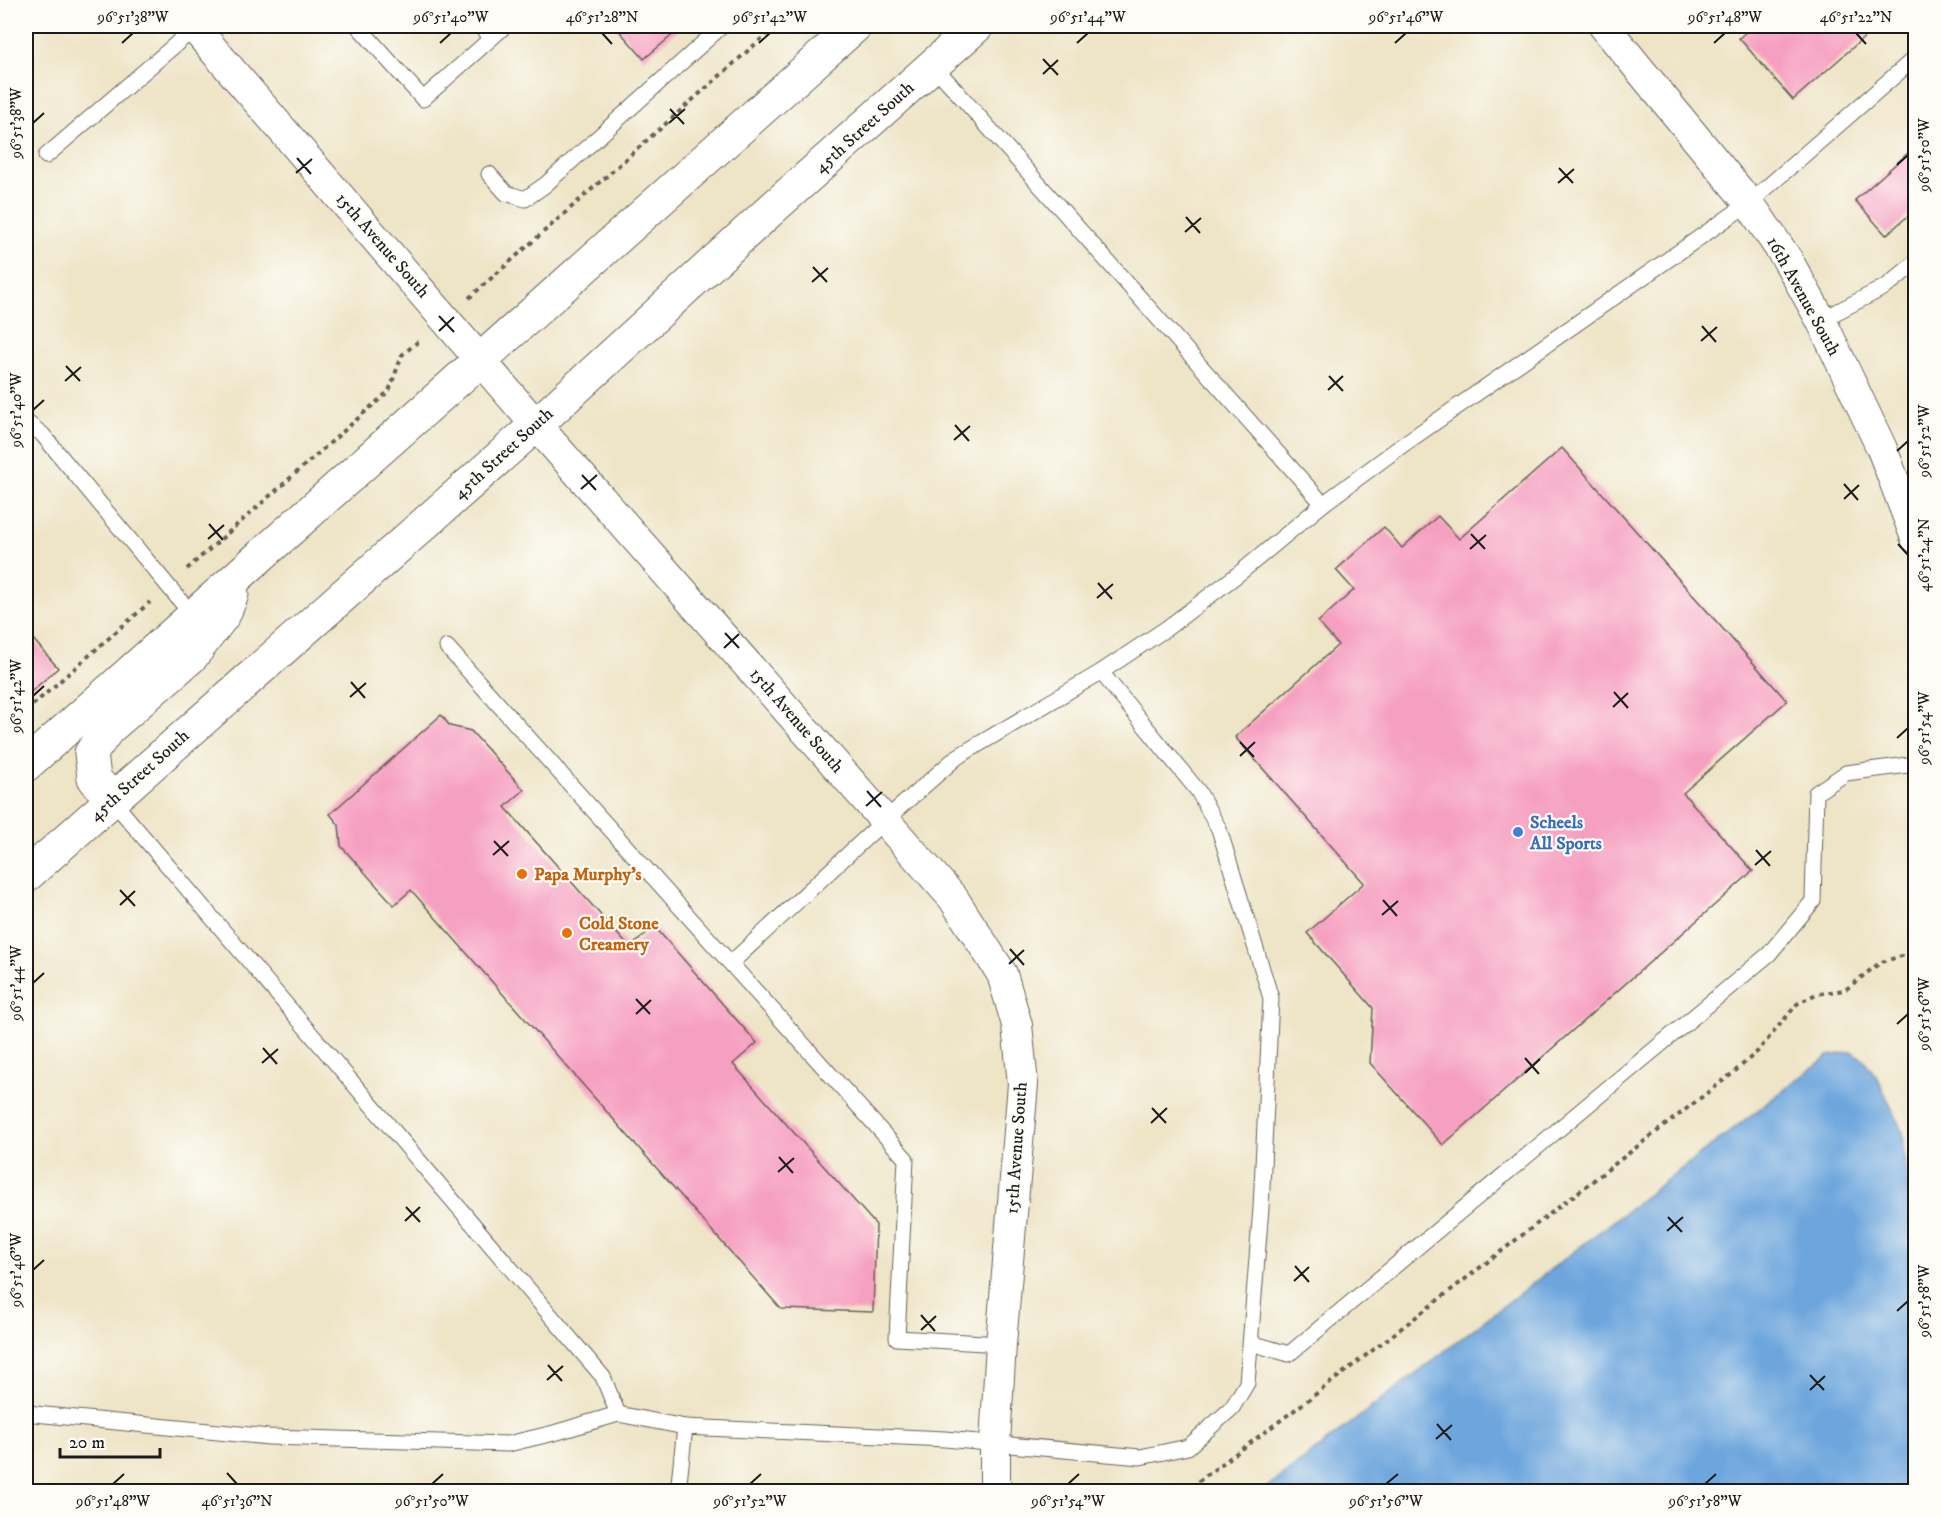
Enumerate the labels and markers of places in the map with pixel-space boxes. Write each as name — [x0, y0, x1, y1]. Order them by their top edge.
place label: Scheels All Sports — [1529, 812, 1602, 855]
marker: Scheels All Sports — [1511, 825, 1525, 839]
place label: Papa Murphy's — [534, 864, 642, 886]
marker: Papa Murphy's — [515, 867, 529, 881]
place label: Cold Stone Creamery — [579, 913, 659, 956]
marker: Cold Stone Creamery — [560, 926, 574, 940]

